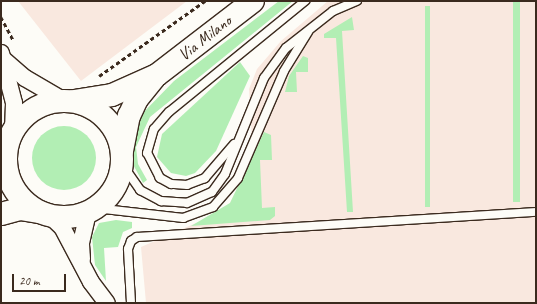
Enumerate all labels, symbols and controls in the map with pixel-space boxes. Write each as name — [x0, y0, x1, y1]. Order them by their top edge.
street label: Via Milano — [175, 11, 235, 65]
scale bar — [14, 266, 68, 292]
text: 20 m — [19, 273, 39, 289]

